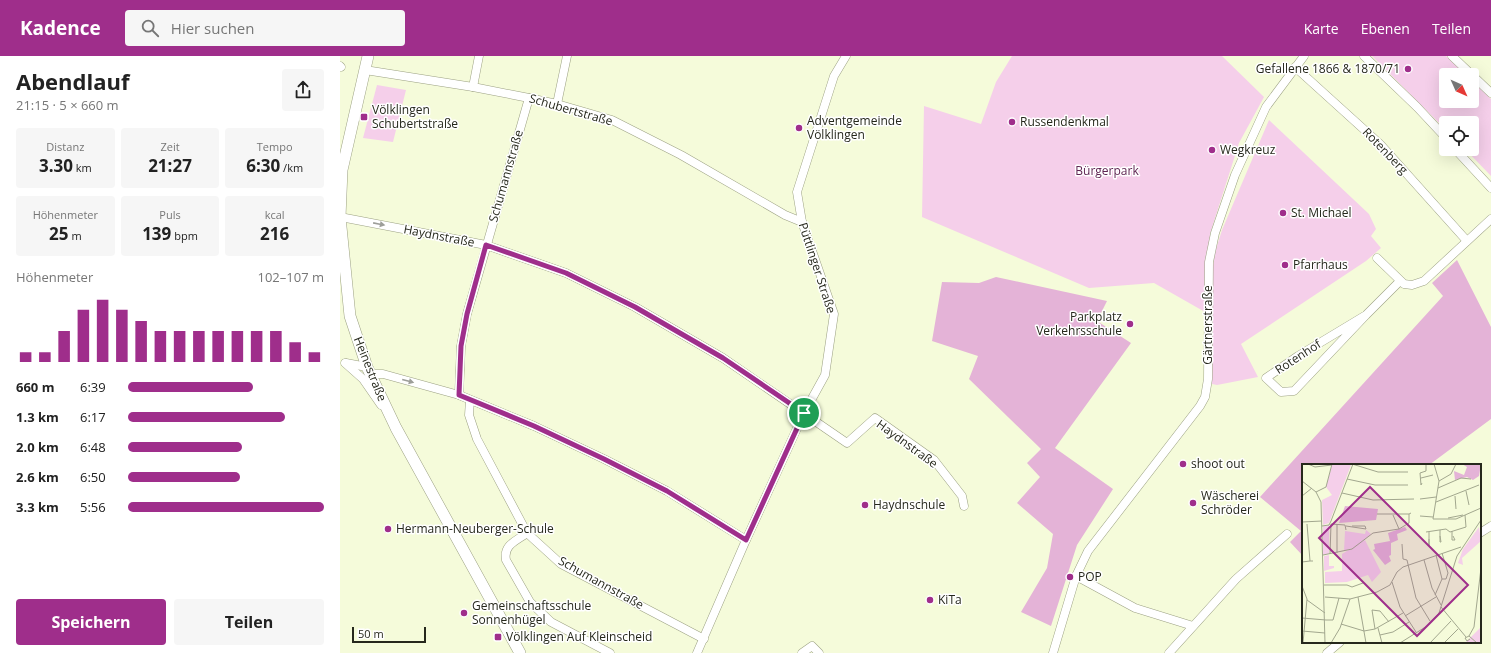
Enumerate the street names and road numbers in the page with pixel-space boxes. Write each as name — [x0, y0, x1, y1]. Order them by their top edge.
street label: Schubertstraße — [527, 89, 615, 130]
street label: Rotenberg — [1359, 124, 1412, 178]
street label: Schumannstraße — [484, 127, 527, 224]
street label: Haydnstraße — [402, 220, 476, 251]
street label: Püttlinger Straße — [795, 220, 840, 316]
street label: Gärtnerstraße — [1199, 285, 1216, 365]
street label: Heinestraße — [350, 334, 391, 404]
street label: Rotenhof — [1271, 335, 1325, 378]
street label: Haydnstraße — [873, 416, 942, 472]
street label: Schumannstraße — [555, 552, 647, 613]

